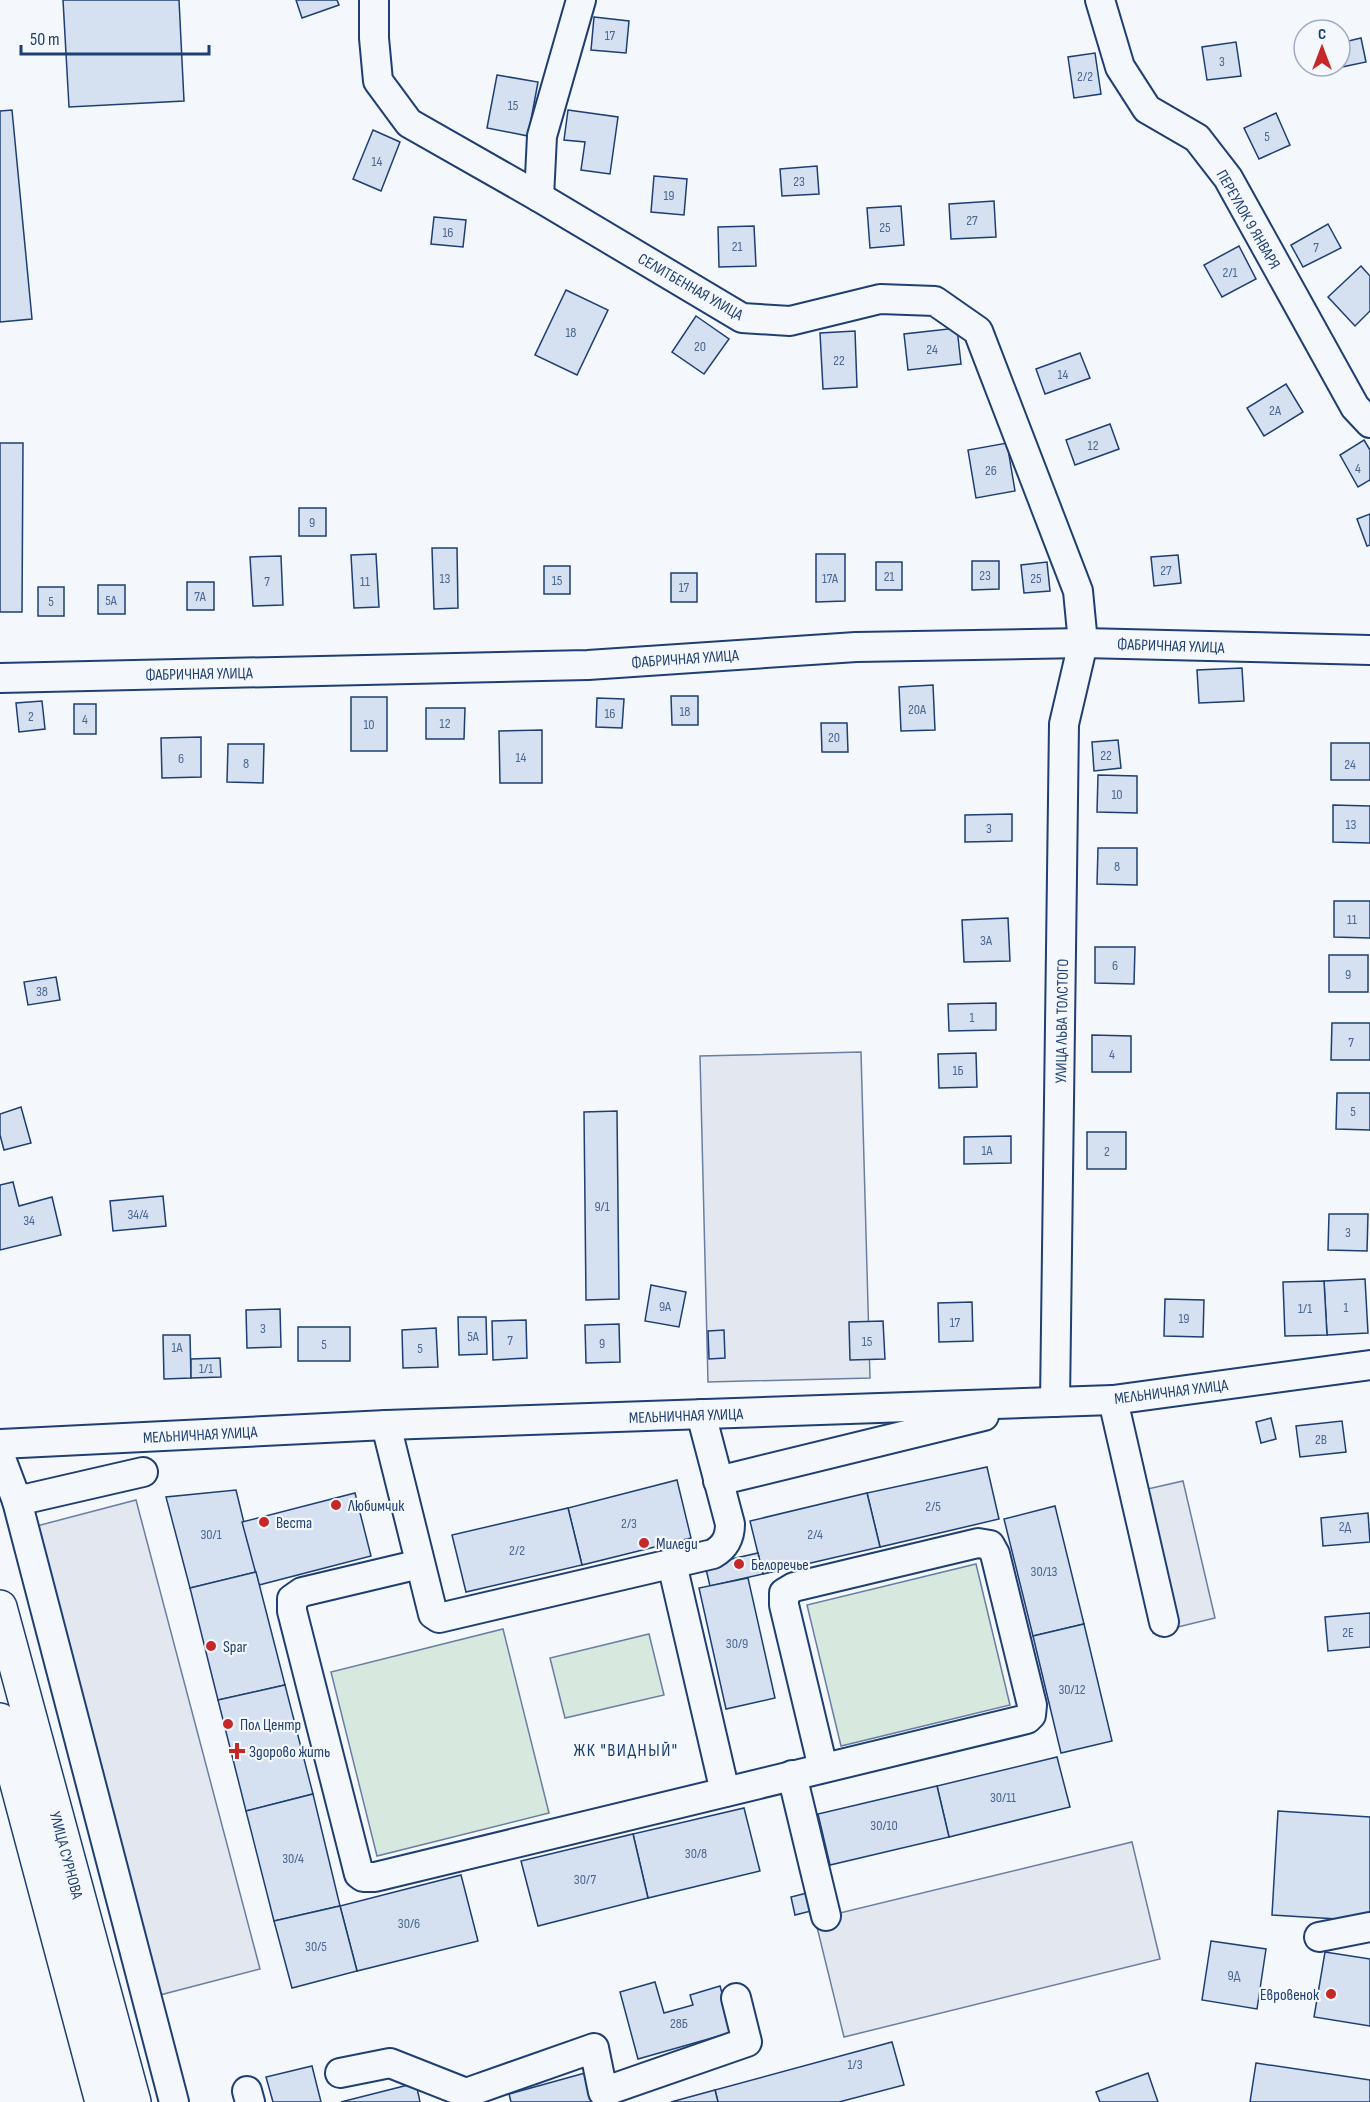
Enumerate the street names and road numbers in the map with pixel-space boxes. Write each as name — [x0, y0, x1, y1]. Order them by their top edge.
street label: ПЕРЕУЛОК 9 ЯНВАРЯ — [1212, 167, 1284, 273]
street label: СЕЛИТБЕННАЯ УЛИЦА — [634, 250, 746, 325]
street label: ФАБРИЧНАЯ УЛИЦА — [1117, 635, 1225, 658]
street label: ФАБРИЧНАЯ УЛИЦА — [631, 646, 739, 673]
street label: ФАБРИЧНАЯ УЛИЦА — [145, 664, 253, 685]
street label: УЛИЦА ЛЬВА ТОЛСТОГО — [1052, 958, 1073, 1083]
street label: МЕЛЬНИЧНАЯ УЛИЦА — [1113, 1376, 1229, 1409]
street label: МЕЛЬНИЧНАЯ УЛИЦА — [628, 1405, 744, 1428]
street label: МЕЛЬНИЧНАЯ УЛИЦА — [142, 1423, 258, 1448]
street label: УЛИЦА СУРНОВА — [45, 1810, 86, 1901]

